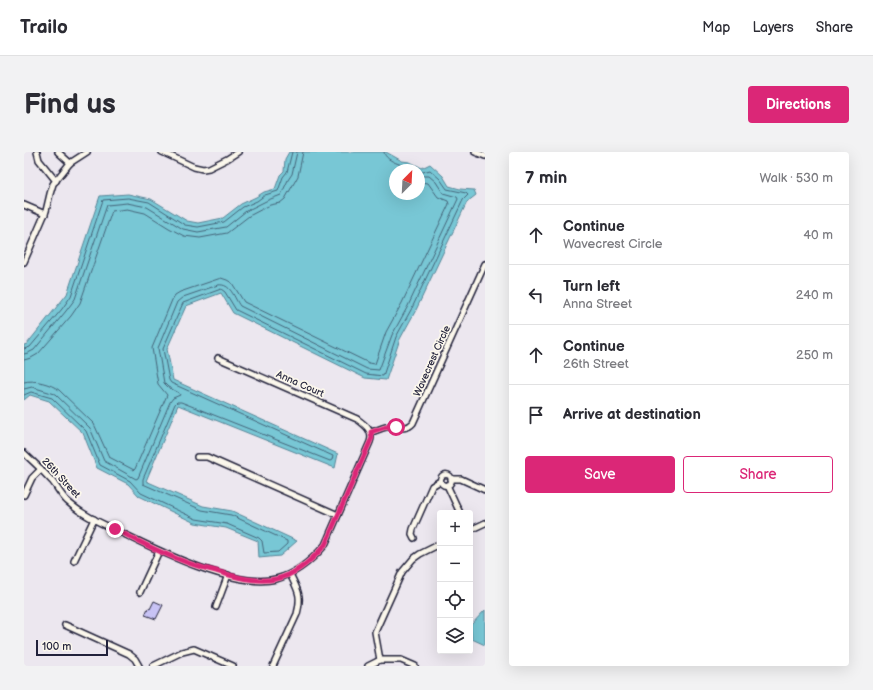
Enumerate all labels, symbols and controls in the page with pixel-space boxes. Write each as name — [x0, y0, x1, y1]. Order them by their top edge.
text: Trailo — [20, 16, 68, 39]
text: Map — [702, 19, 730, 36]
text: Layers — [752, 19, 794, 36]
text: Share — [816, 19, 853, 36]
button: Directions — [748, 86, 849, 123]
text: Find us — [24, 88, 116, 121]
north arrow — [389, 164, 425, 200]
text: 7 min — [525, 168, 567, 188]
text: Walk · 530 m — [759, 170, 833, 186]
text: Continue — [563, 217, 625, 236]
icon: ahead — [525, 224, 547, 246]
text: 40 m — [803, 227, 833, 243]
text: Wavecrest Circle — [563, 236, 662, 252]
text: Turn left — [563, 277, 620, 296]
icon: left — [525, 284, 547, 306]
text: 240 m — [796, 287, 833, 303]
text: Anna Street — [563, 296, 632, 312]
street label: Wavecrest Circle — [411, 324, 453, 398]
text: Continue — [563, 337, 625, 356]
icon: ahead — [525, 344, 547, 366]
text: 250 m — [796, 347, 833, 363]
text: 26th Street — [563, 356, 629, 372]
street label: Anna Court — [274, 368, 326, 400]
icon: arrive — [525, 404, 547, 426]
text: Arrive at destination — [563, 405, 701, 424]
route start — [387, 418, 405, 436]
street label: 26th Street — [39, 455, 83, 501]
button: Save — [525, 456, 675, 493]
button: Share — [683, 456, 833, 493]
map controls — [437, 510, 473, 654]
button: + — [437, 510, 473, 546]
route end — [106, 520, 124, 538]
button: − — [437, 546, 473, 582]
button: locate — [437, 582, 473, 618]
button: layers — [437, 618, 473, 654]
scale bar — [36, 638, 108, 657]
text: 100 m — [42, 640, 71, 653]

